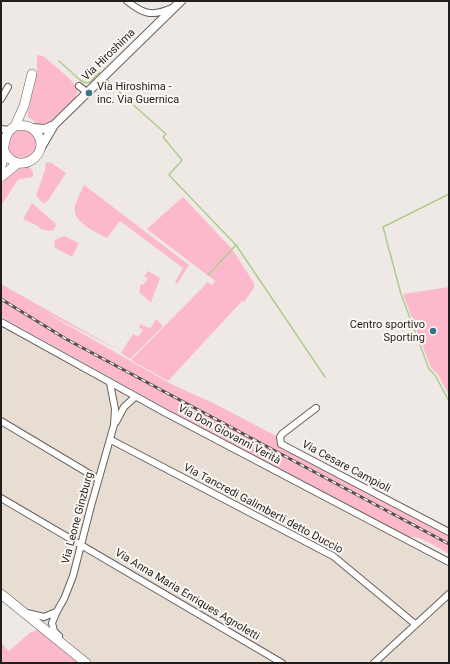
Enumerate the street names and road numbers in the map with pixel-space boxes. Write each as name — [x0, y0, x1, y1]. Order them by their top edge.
street label: Via Hiroshima — [80, 26, 138, 84]
street label: Via Don Giovanni Verità — [175, 402, 283, 468]
street label: Via Cesare Campioli — [299, 438, 393, 496]
street label: Via Tancredi Galimberti detto Duccio — [181, 461, 345, 557]
street label: Via Leone Ginzburg — [59, 471, 97, 565]
street label: Via Anna Maria Enriques Agnoletti — [112, 546, 262, 644]

